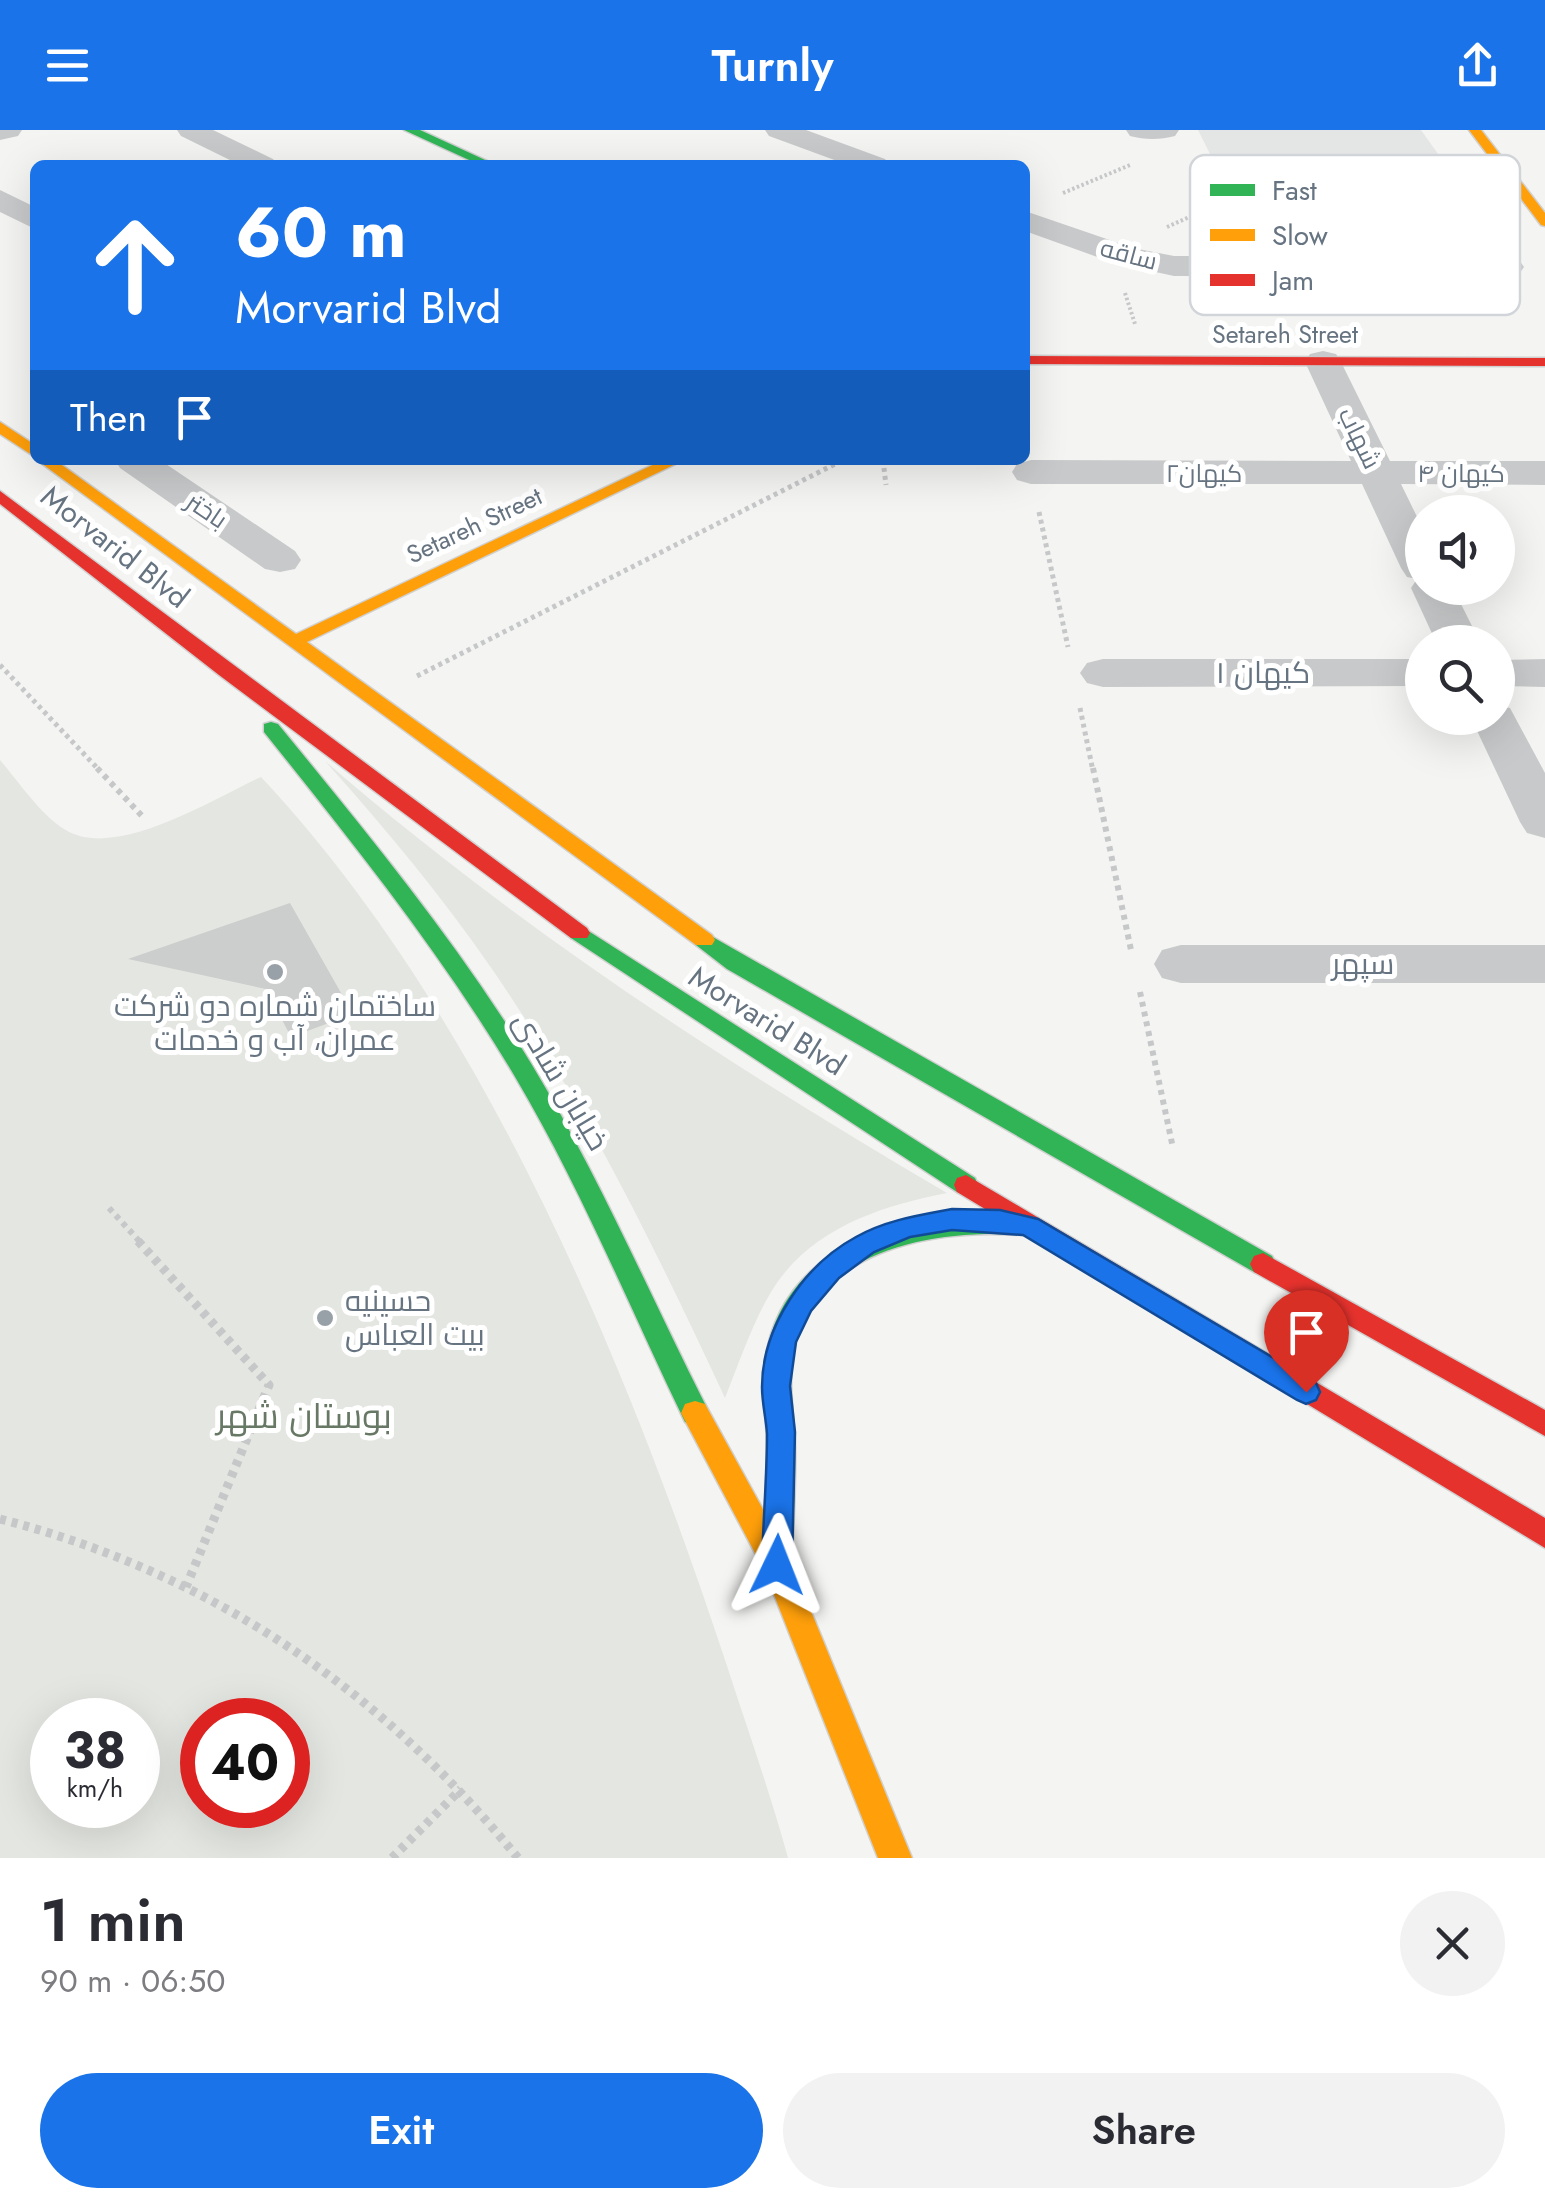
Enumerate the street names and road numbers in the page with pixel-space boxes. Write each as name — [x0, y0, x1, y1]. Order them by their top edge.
street label: ساقه — [1096, 229, 1162, 279]
street label: Setareh Street — [1212, 316, 1358, 352]
street label: شهاب — [1330, 401, 1390, 475]
street label: کیهان۲ — [1166, 455, 1242, 491]
street label: کیهان ۴ — [1417, 455, 1505, 491]
street label: Morvarid Blvd — [32, 475, 199, 618]
street label: Setareh Street — [400, 478, 548, 572]
street label: باختر — [178, 482, 235, 537]
street label: کیهان ۱ — [1216, 651, 1310, 694]
street label: سپهر — [1330, 942, 1394, 985]
street label: Morvarid Blvd — [681, 955, 854, 1086]
street label: خیابان شادی — [503, 1003, 620, 1158]

